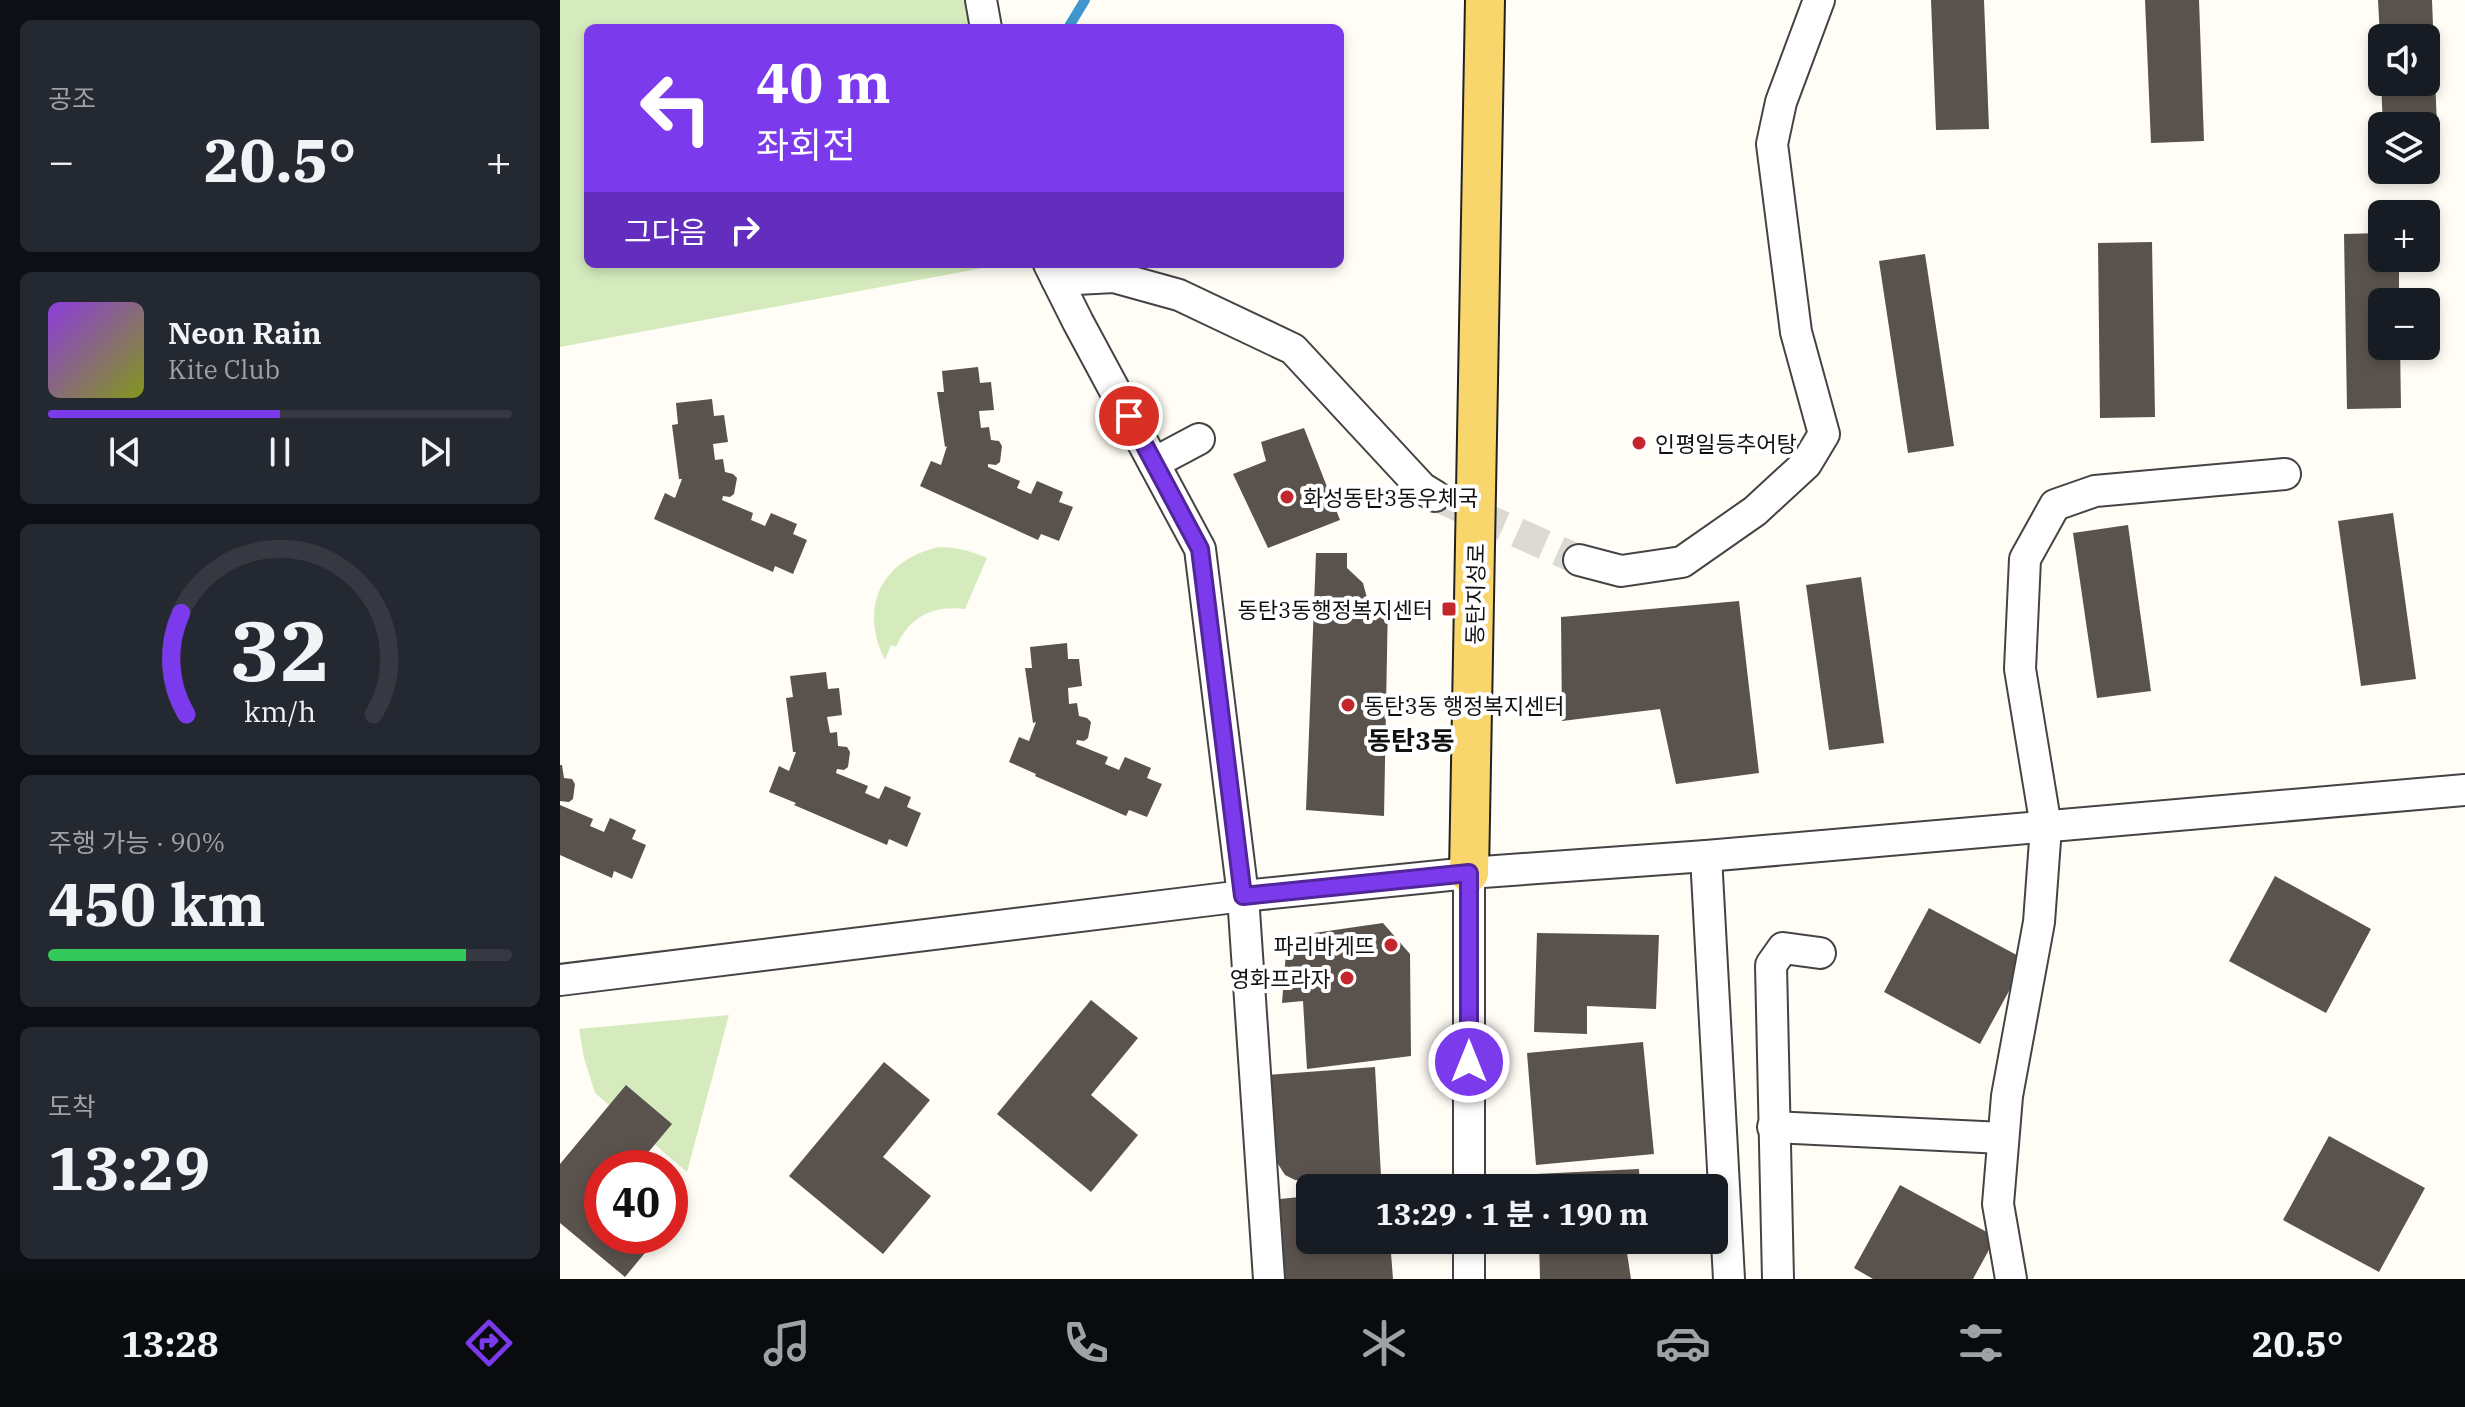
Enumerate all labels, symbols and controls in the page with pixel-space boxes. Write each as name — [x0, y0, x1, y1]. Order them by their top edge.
map controls — [2368, 24, 2440, 360]
button: sound — [2368, 24, 2440, 96]
text: 40 m — [756, 46, 891, 118]
icon: left — [624, 56, 728, 160]
text: 공조 — [48, 81, 96, 115]
button: layers — [2368, 112, 2440, 184]
text: 20.5° — [203, 120, 357, 199]
text: 좌회전 — [756, 121, 855, 168]
text: − — [48, 132, 74, 189]
text: + — [486, 132, 512, 189]
button: + — [2368, 200, 2440, 272]
icon: right — [723, 208, 767, 252]
text: 그다음 — [624, 212, 707, 251]
button: − — [2368, 288, 2440, 360]
text: Neon Rain — [168, 313, 322, 352]
text: Kite Club — [168, 352, 280, 386]
pin — [1095, 382, 1163, 450]
icon: arrive — [1107, 394, 1151, 438]
place label: 인평일등추어탕 — [1655, 429, 1797, 458]
icon: previous — [103, 430, 147, 474]
icon: pause — [258, 430, 302, 474]
icon: next — [413, 430, 457, 474]
marker: 인평일등추어탕 — [1630, 434, 1648, 452]
place label: 화성동탄3동우체국 — [1303, 483, 1478, 512]
marker: 화성동탄3동우체국 — [1278, 488, 1296, 506]
street label: 동탄지성로 — [1460, 543, 1490, 645]
place label: 동탄3동행정복지센터 — [1238, 595, 1433, 624]
text: 32 — [230, 596, 330, 704]
marker: 동탄3동행정복지센터 — [1440, 600, 1458, 618]
place label: 동탄3동 행정복지센터 — [1364, 691, 1564, 720]
text: km/h — [244, 694, 316, 731]
marker: 동탄3동 행정복지센터 — [1339, 696, 1357, 714]
district label: 동탄3동 — [1367, 723, 1455, 757]
text: 주행 가능 · 90% — [48, 825, 225, 859]
text: 450 km — [48, 864, 266, 943]
place label: 파리바게뜨 — [1274, 931, 1375, 960]
marker: 파리바게뜨 — [1382, 936, 1400, 954]
place label: 영화프라자 — [1230, 964, 1331, 993]
marker: 영화프라자 — [1338, 969, 1356, 987]
position arrow — [1427, 1020, 1511, 1104]
text: 도착 — [48, 1089, 96, 1123]
text: 13:29 — [48, 1128, 210, 1207]
speed limit sign: 40 — [584, 1150, 688, 1254]
text: 13:29 · 1 분 · 190 m — [1376, 1194, 1648, 1233]
icon: directions — [461, 1315, 517, 1371]
icon: music — [759, 1315, 815, 1371]
icon: phone — [1058, 1315, 1114, 1371]
icon: climate — [1356, 1315, 1412, 1371]
icon: car — [1655, 1315, 1711, 1371]
icon: filters — [1953, 1315, 2009, 1371]
text: 13:28 — [121, 1320, 219, 1367]
text: 20.5° — [2252, 1320, 2344, 1367]

